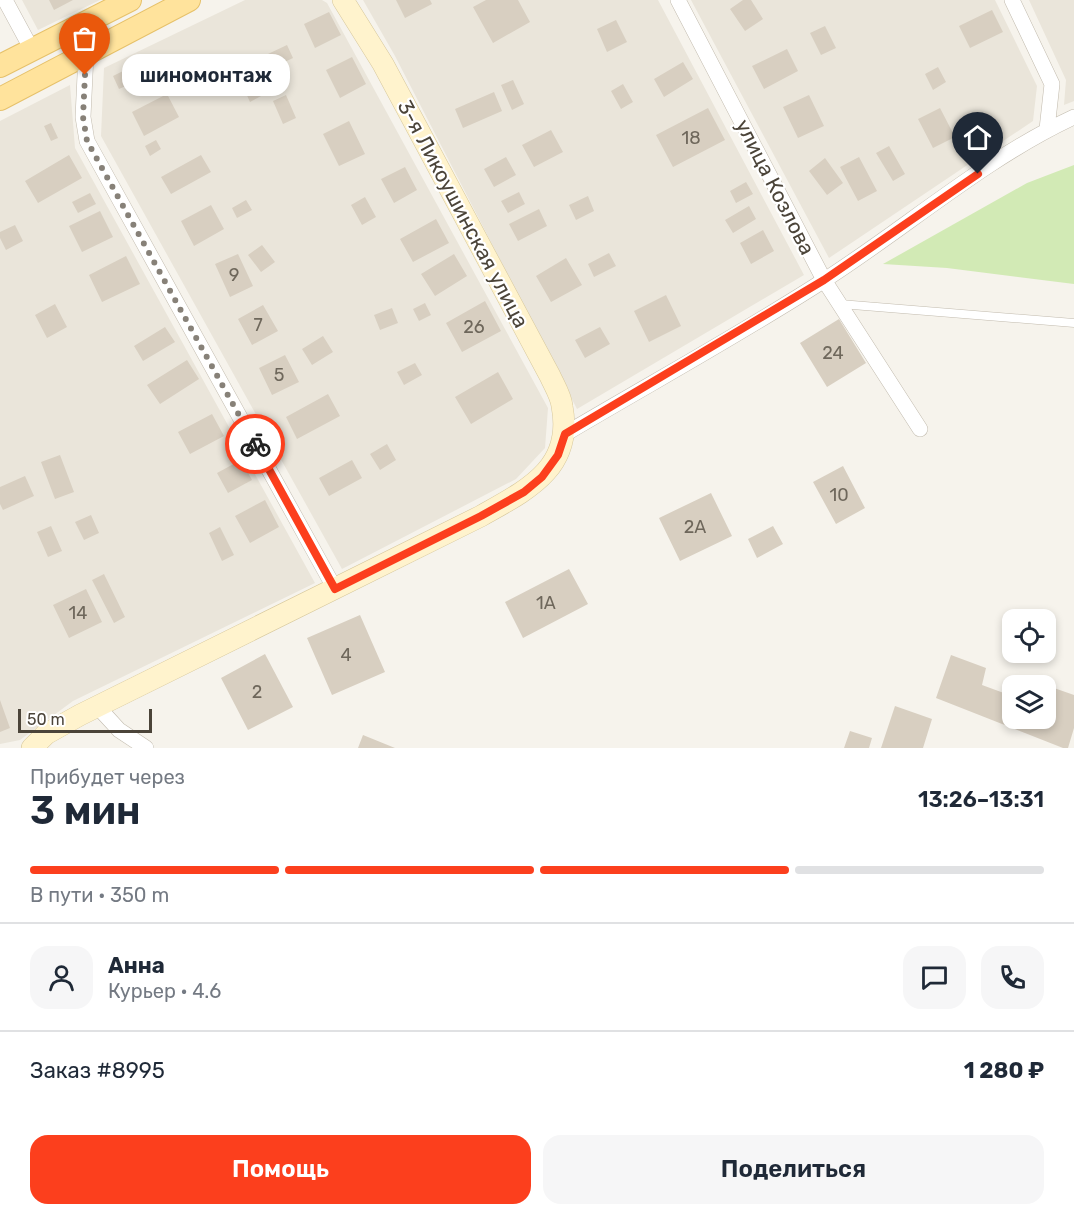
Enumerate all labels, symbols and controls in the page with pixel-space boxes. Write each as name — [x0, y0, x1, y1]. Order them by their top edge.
pin — [59, 13, 110, 75]
icon: bag — [68, 22, 101, 55]
callout: шиномонтаж — [121, 54, 289, 96]
text: шиномонтаж — [140, 63, 272, 87]
street label: 3-я Ликоушинская улица — [393, 96, 534, 332]
pin — [952, 112, 1003, 174]
street label: улица Козлова — [731, 115, 820, 259]
icon: home — [961, 121, 994, 154]
house number: 18 — [681, 127, 701, 149]
house number: 9 — [229, 264, 239, 286]
house number: 7 — [253, 314, 263, 336]
house number: 26 — [463, 316, 485, 338]
house number: 24 — [822, 342, 844, 364]
house number: 5 — [274, 364, 284, 386]
courier — [225, 414, 285, 474]
icon: bike — [239, 428, 272, 461]
house number: 10 — [829, 484, 849, 506]
house number: 2А — [684, 516, 706, 538]
house number: 1А — [536, 592, 556, 614]
house number: 14 — [69, 602, 87, 624]
map controls — [1002, 609, 1056, 729]
button: locate — [1002, 609, 1056, 663]
house number: 4 — [340, 644, 352, 666]
button: layers — [1002, 675, 1056, 729]
house number: 2 — [252, 681, 262, 703]
scale bar — [18, 706, 152, 734]
text: 50 m — [27, 710, 65, 729]
text: Прибудет через — [30, 765, 185, 789]
text: 13:26–13:31 — [918, 786, 1044, 813]
text: 3 мин — [30, 788, 141, 834]
text: В пути · 350 m — [30, 883, 169, 907]
button: person — [30, 946, 93, 1009]
button: chat — [903, 946, 966, 1009]
button: phone — [981, 946, 1044, 1009]
text: Анна — [108, 952, 165, 979]
text: Курьер · 4.6 — [108, 979, 221, 1003]
text: Заказ #8995 — [30, 1057, 165, 1084]
text: 1 280 ₽ — [964, 1057, 1044, 1084]
button: Помощь — [30, 1135, 531, 1204]
button: Поделиться — [543, 1135, 1044, 1204]

